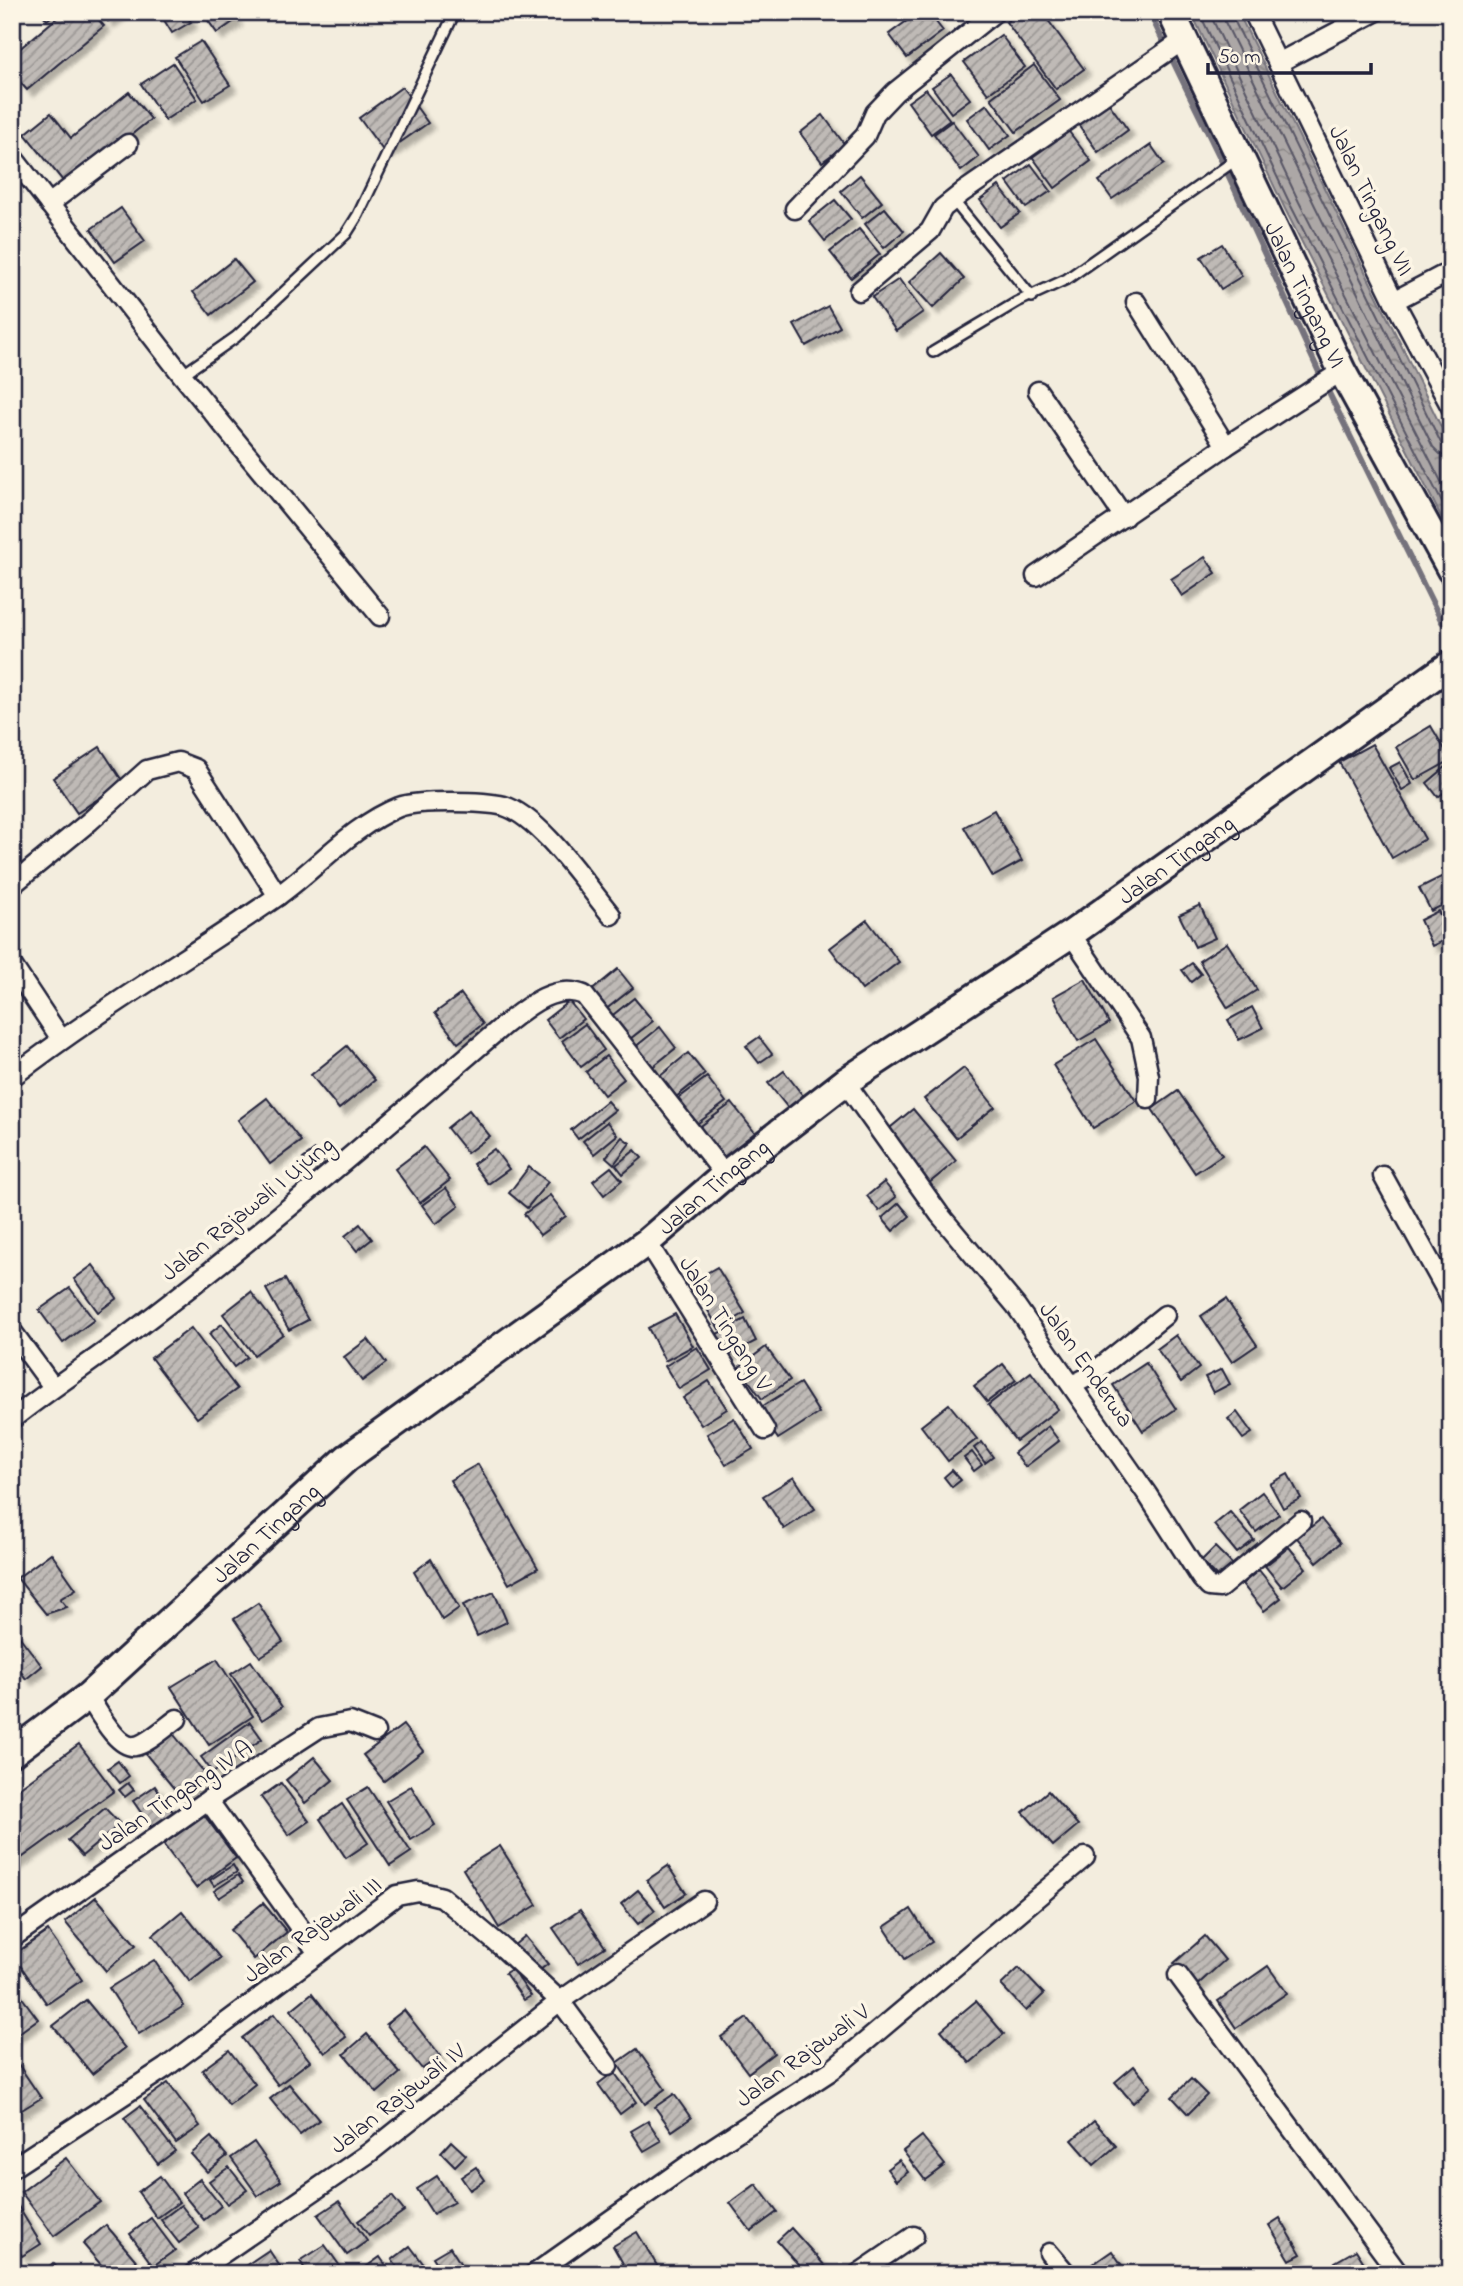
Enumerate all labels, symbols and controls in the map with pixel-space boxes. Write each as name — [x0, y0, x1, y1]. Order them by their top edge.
scale bar — [1208, 32, 1370, 76]
text: 50 m — [1218, 43, 1261, 73]
street label: Jalan Tingang VII — [1318, 120, 1422, 283]
street label: Jalan Tingang VI — [1253, 216, 1353, 375]
street label: Jalan Tingang — [1112, 808, 1243, 915]
street label: Jalan Rajawali I Ujung — [154, 1129, 343, 1291]
street label: Jalan Tingang — [651, 1131, 778, 1245]
street label: Jalan Tingang V — [668, 1250, 780, 1399]
street label: Jalan Enderwa — [1029, 1295, 1141, 1435]
street label: Jalan Tingang — [205, 1476, 329, 1594]
street label: Jalan Tingang IV A — [92, 1732, 261, 1862]
street label: Jalan Rajawali III — [237, 1869, 390, 1993]
street label: Jalan Rajawali V — [729, 1996, 878, 2118]
street label: Jalan Rajawali IV — [323, 2035, 474, 2164]

